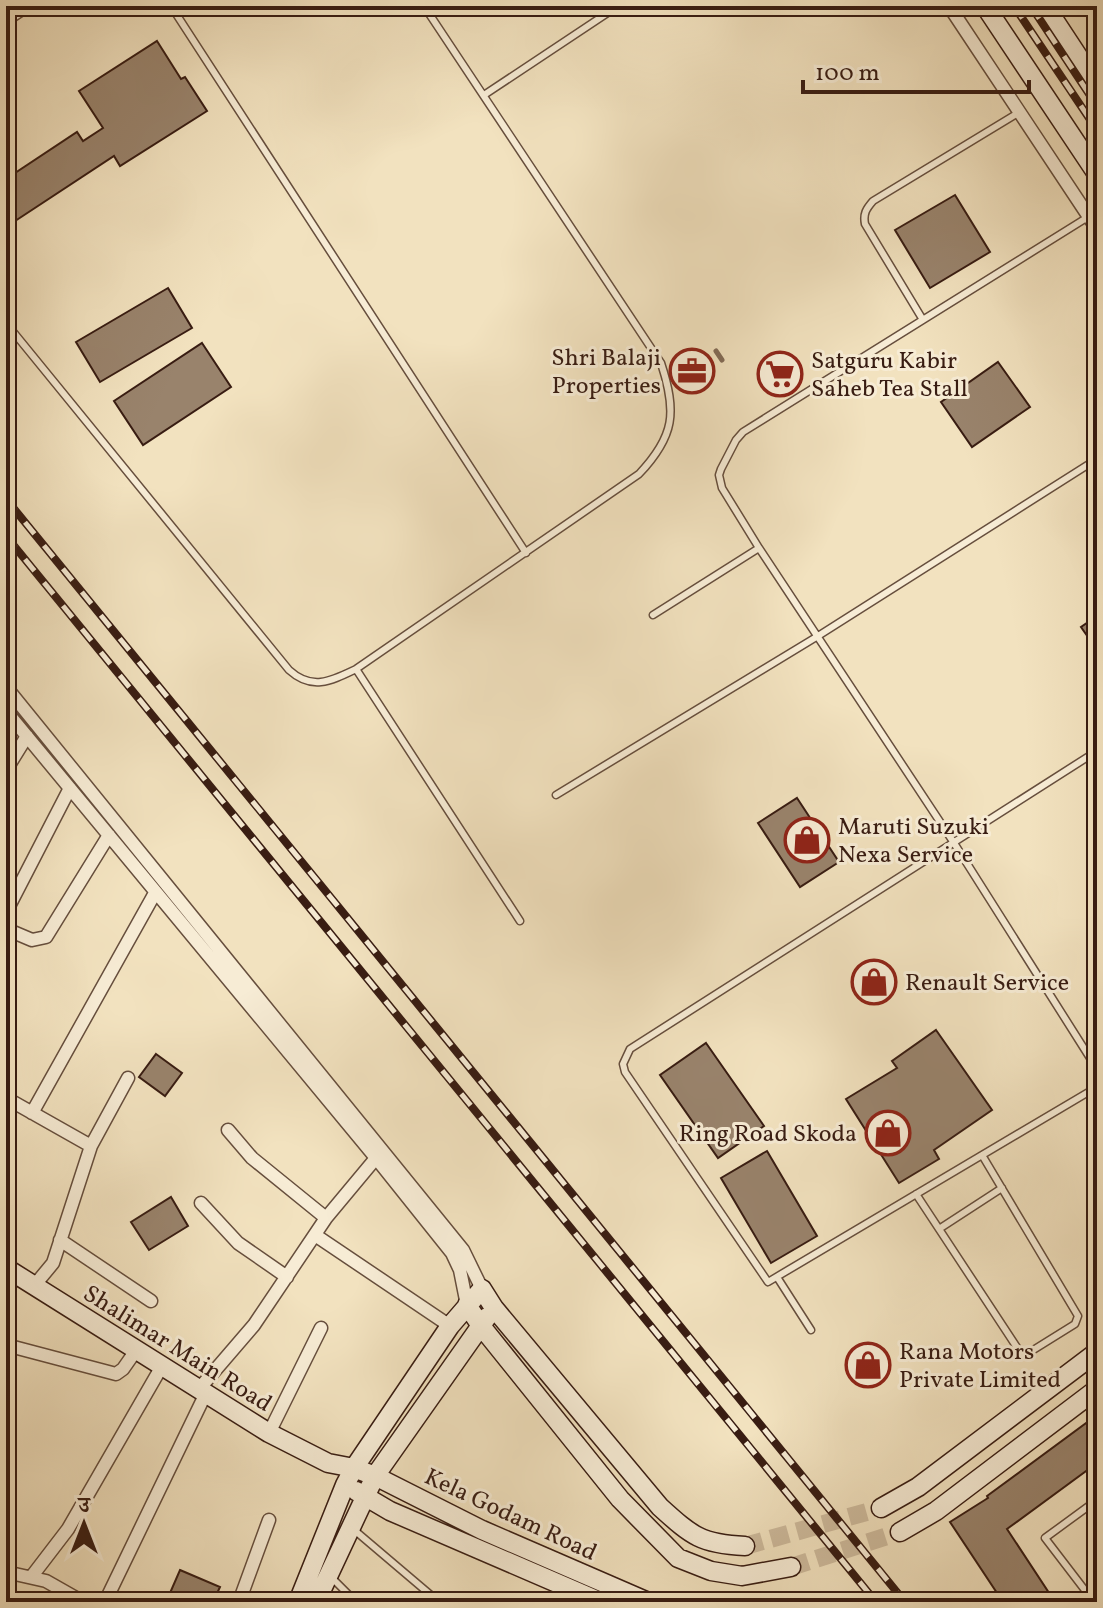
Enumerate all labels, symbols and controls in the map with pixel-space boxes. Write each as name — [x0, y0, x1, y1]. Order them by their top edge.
scale bar — [803, 44, 1029, 94]
text: 100 m — [815, 57, 880, 91]
place label: Shri Balaji Properties — [551, 342, 661, 404]
place label: Satguru Kabir Saheb Tea Stall — [811, 345, 968, 407]
office icon: Shri Balaji Properties — [668, 347, 716, 395]
supermarket icon: Satguru Kabir Saheb Tea Stall — [756, 350, 804, 398]
place label: Maruti Suzuki Nexa Service — [838, 811, 989, 873]
shop icon: Maruti Suzuki Nexa Service — [783, 816, 831, 864]
shop icon: Renault Service — [850, 958, 898, 1006]
place label: Renault Service — [905, 967, 1069, 1001]
shop icon: Ring Road Skoda — [864, 1109, 912, 1157]
place label: Ring Road Skoda — [679, 1118, 857, 1152]
street label: Shalimar Main Road — [76, 1278, 278, 1422]
place label: Rana Motors Private Limited — [899, 1336, 1061, 1398]
shop icon: Rana Motors Private Limited — [844, 1341, 892, 1389]
street label: Kela Godam Road — [418, 1461, 602, 1571]
north arrow — [44, 1484, 124, 1564]
text: उ — [76, 1491, 91, 1522]

